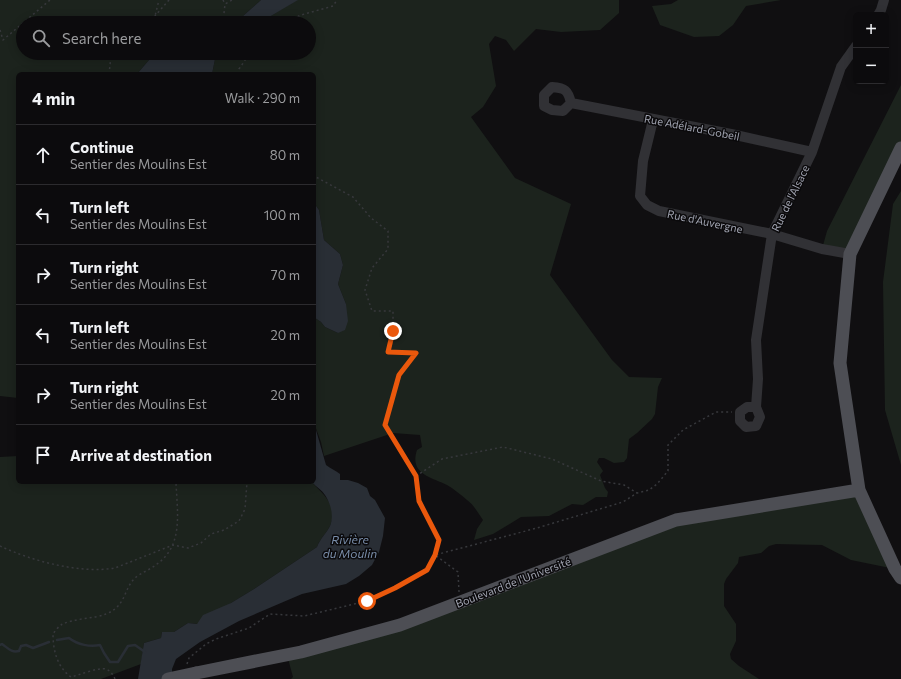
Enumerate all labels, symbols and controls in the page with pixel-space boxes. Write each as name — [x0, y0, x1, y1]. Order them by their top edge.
map controls — [853, 12, 889, 84]
button: + — [853, 12, 889, 48]
search box — [16, 16, 316, 60]
icon: search — [30, 27, 52, 49]
text: Search here — [62, 29, 141, 47]
button: − — [853, 48, 889, 84]
text: 4 min — [32, 88, 75, 109]
text: Walk · 290 m — [225, 90, 300, 106]
street label: Rue Adélard-Gobeil — [643, 111, 741, 143]
text: Continue — [70, 138, 134, 156]
icon: ahead — [32, 144, 54, 166]
text: 80 m — [270, 147, 300, 163]
text: Sentier des Moulins Est — [70, 156, 207, 172]
street label: Rue de l'Alsace — [768, 162, 812, 233]
text: Turn left — [70, 198, 129, 216]
icon: left — [32, 204, 54, 226]
text: 100 m — [264, 207, 300, 223]
street label: Rue d'Auvergne — [666, 207, 744, 235]
text: Sentier des Moulins Est — [70, 216, 207, 232]
text: Turn right — [70, 258, 139, 276]
icon: right — [32, 264, 54, 286]
text: 70 m — [271, 267, 300, 283]
text: Sentier des Moulins Est — [70, 276, 207, 292]
text: Turn left — [70, 318, 129, 336]
route end — [384, 322, 402, 340]
icon: left — [32, 324, 54, 346]
text: 20 m — [271, 327, 300, 343]
text: Sentier des Moulins Est — [70, 336, 207, 352]
text: Turn right — [70, 378, 139, 396]
icon: right — [32, 384, 54, 406]
text: 20 m — [271, 387, 300, 403]
text: Sentier des Moulins Est — [70, 396, 207, 412]
icon: arrive — [32, 444, 54, 466]
text: Arrive at destination — [70, 446, 212, 464]
water label: Rivière du Moulin — [323, 532, 377, 560]
street label: Boulevard de l'Université — [454, 554, 573, 610]
route start — [358, 592, 376, 610]

